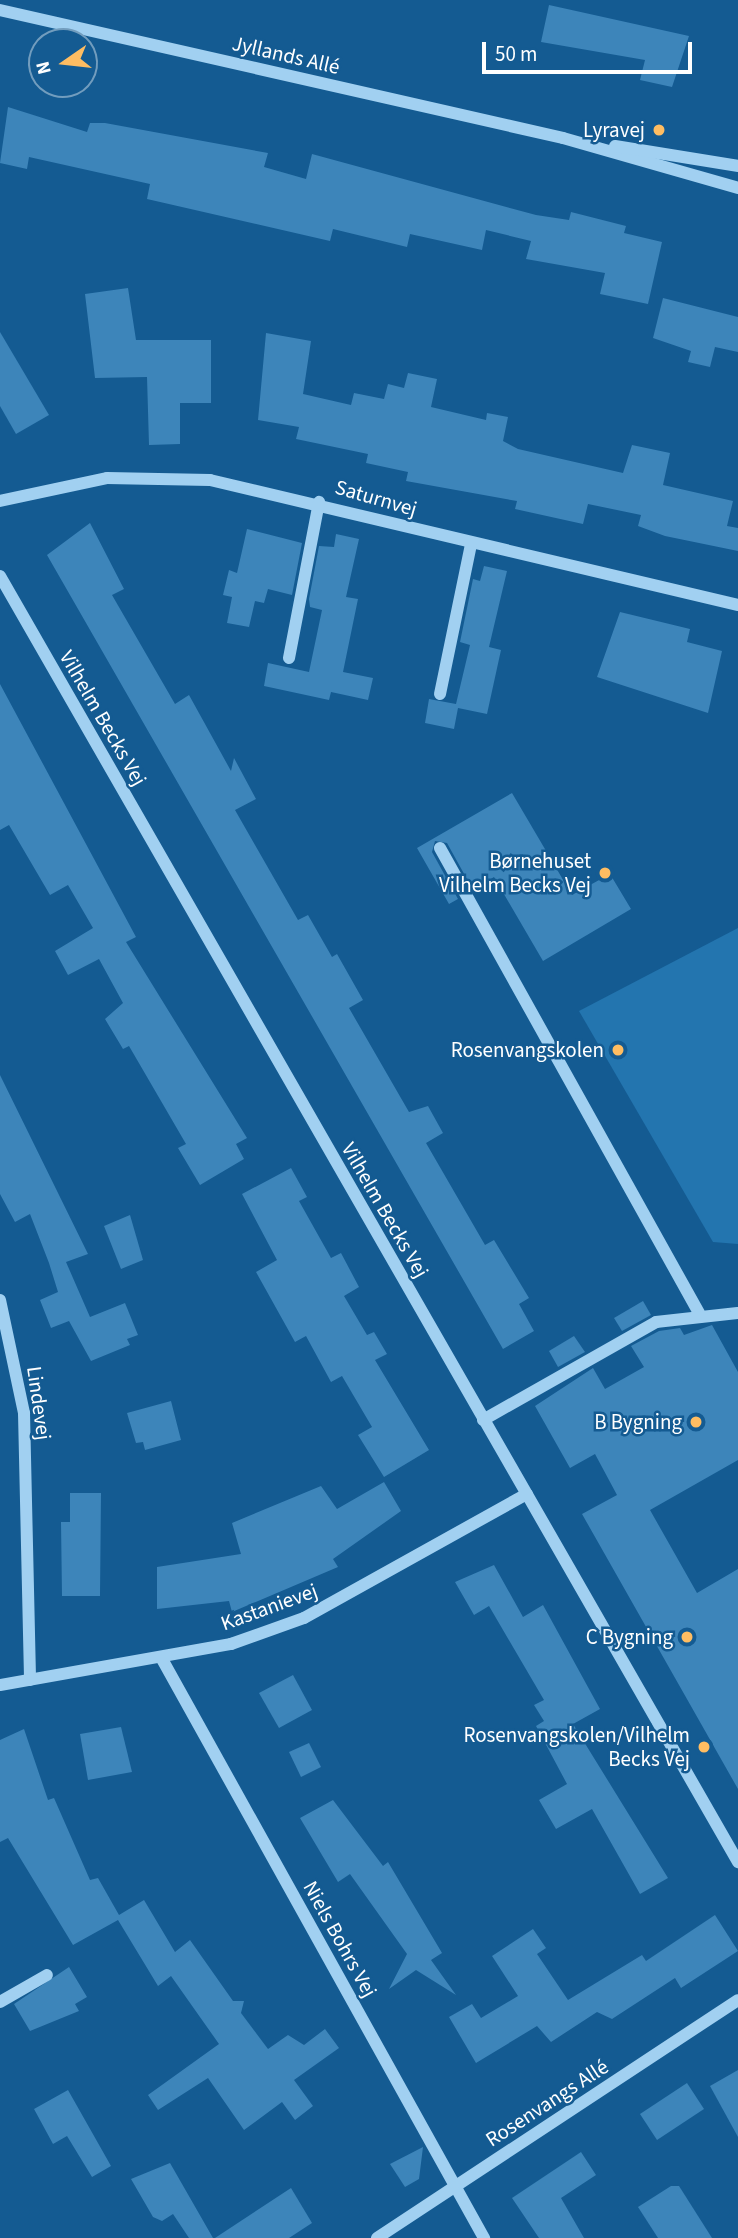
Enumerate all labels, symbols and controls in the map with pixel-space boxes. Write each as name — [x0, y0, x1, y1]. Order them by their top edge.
north arrow — [28, 28, 98, 98]
scale bar — [486, 28, 696, 72]
street label: Jyllands Allé — [230, 30, 342, 80]
text: 50 m — [495, 39, 537, 69]
text: N — [29, 58, 59, 77]
place label: Lyravej — [583, 117, 645, 143]
marker: Lyravej — [651, 122, 667, 138]
street label: Saturnvej — [332, 474, 420, 522]
street label: Vilhelm Becks Vej — [54, 646, 152, 790]
place label: Børnehuset Vilhelm Becks Vej — [439, 848, 591, 898]
marker: Børnehuset Vilhelm Becks Vej — [597, 865, 613, 881]
place label: Rosenvangskolen — [451, 1037, 604, 1063]
marker: Rosenvangskolen — [610, 1042, 626, 1058]
street label: Vilhelm Becks Vej — [336, 1138, 434, 1282]
street label: Lindevej — [21, 1364, 57, 1442]
place label: B Bygning — [594, 1409, 682, 1435]
marker: B Bygning — [688, 1414, 704, 1430]
street label: Kastanievej — [217, 1578, 321, 1636]
place label: C Bygning — [586, 1624, 673, 1650]
marker: C Bygning — [679, 1629, 695, 1645]
place label: Rosenvangskolen/Vilhelm Becks Vej — [463, 1722, 690, 1772]
marker: Rosenvangskolen/Vilhelm Becks Vej — [696, 1739, 712, 1755]
street label: Niels Bohrs Vej — [298, 1876, 382, 2002]
street label: Rosenvangs Allé — [481, 2054, 613, 2152]

